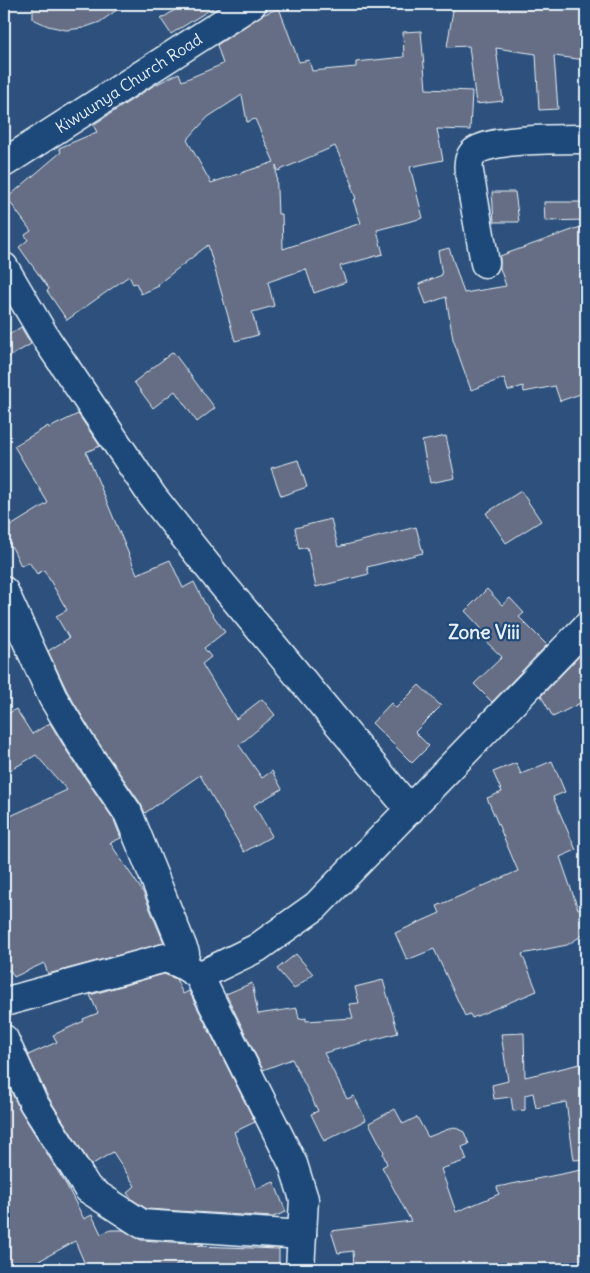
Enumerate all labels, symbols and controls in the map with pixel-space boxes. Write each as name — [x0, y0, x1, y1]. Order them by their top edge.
street label: Kiwuunya Church Road — [52, 29, 206, 137]
district label: Zone Viii — [448, 620, 520, 644]

